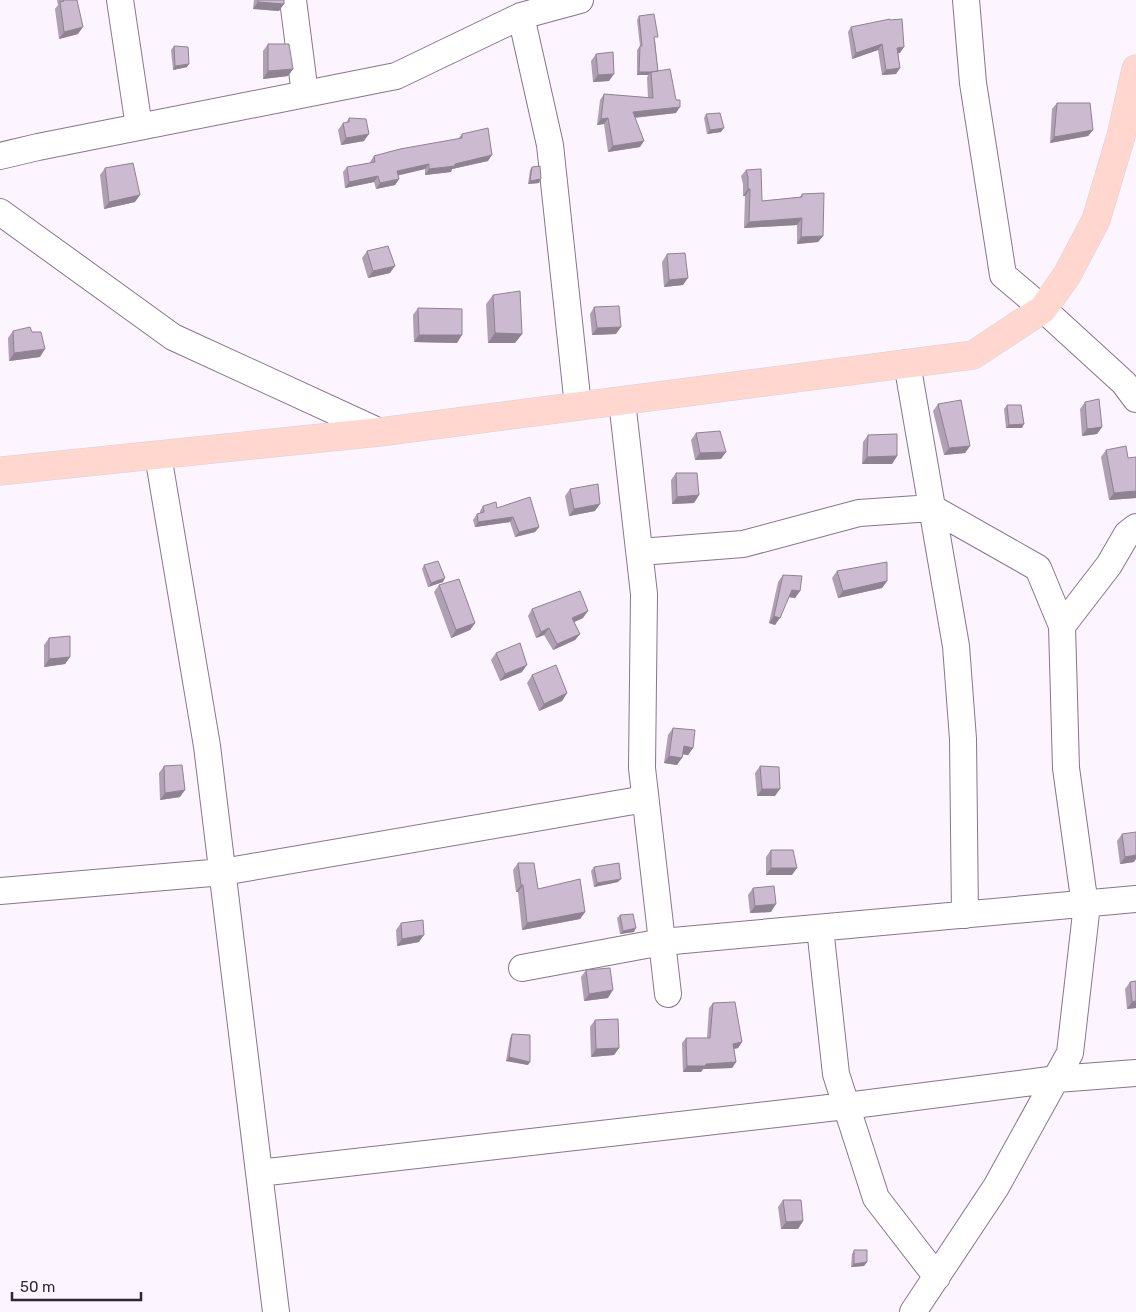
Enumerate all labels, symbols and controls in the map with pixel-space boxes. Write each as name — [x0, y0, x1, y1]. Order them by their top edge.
scale bar — [12, 1270, 141, 1302]
text: 50 m — [20, 1278, 55, 1296]

